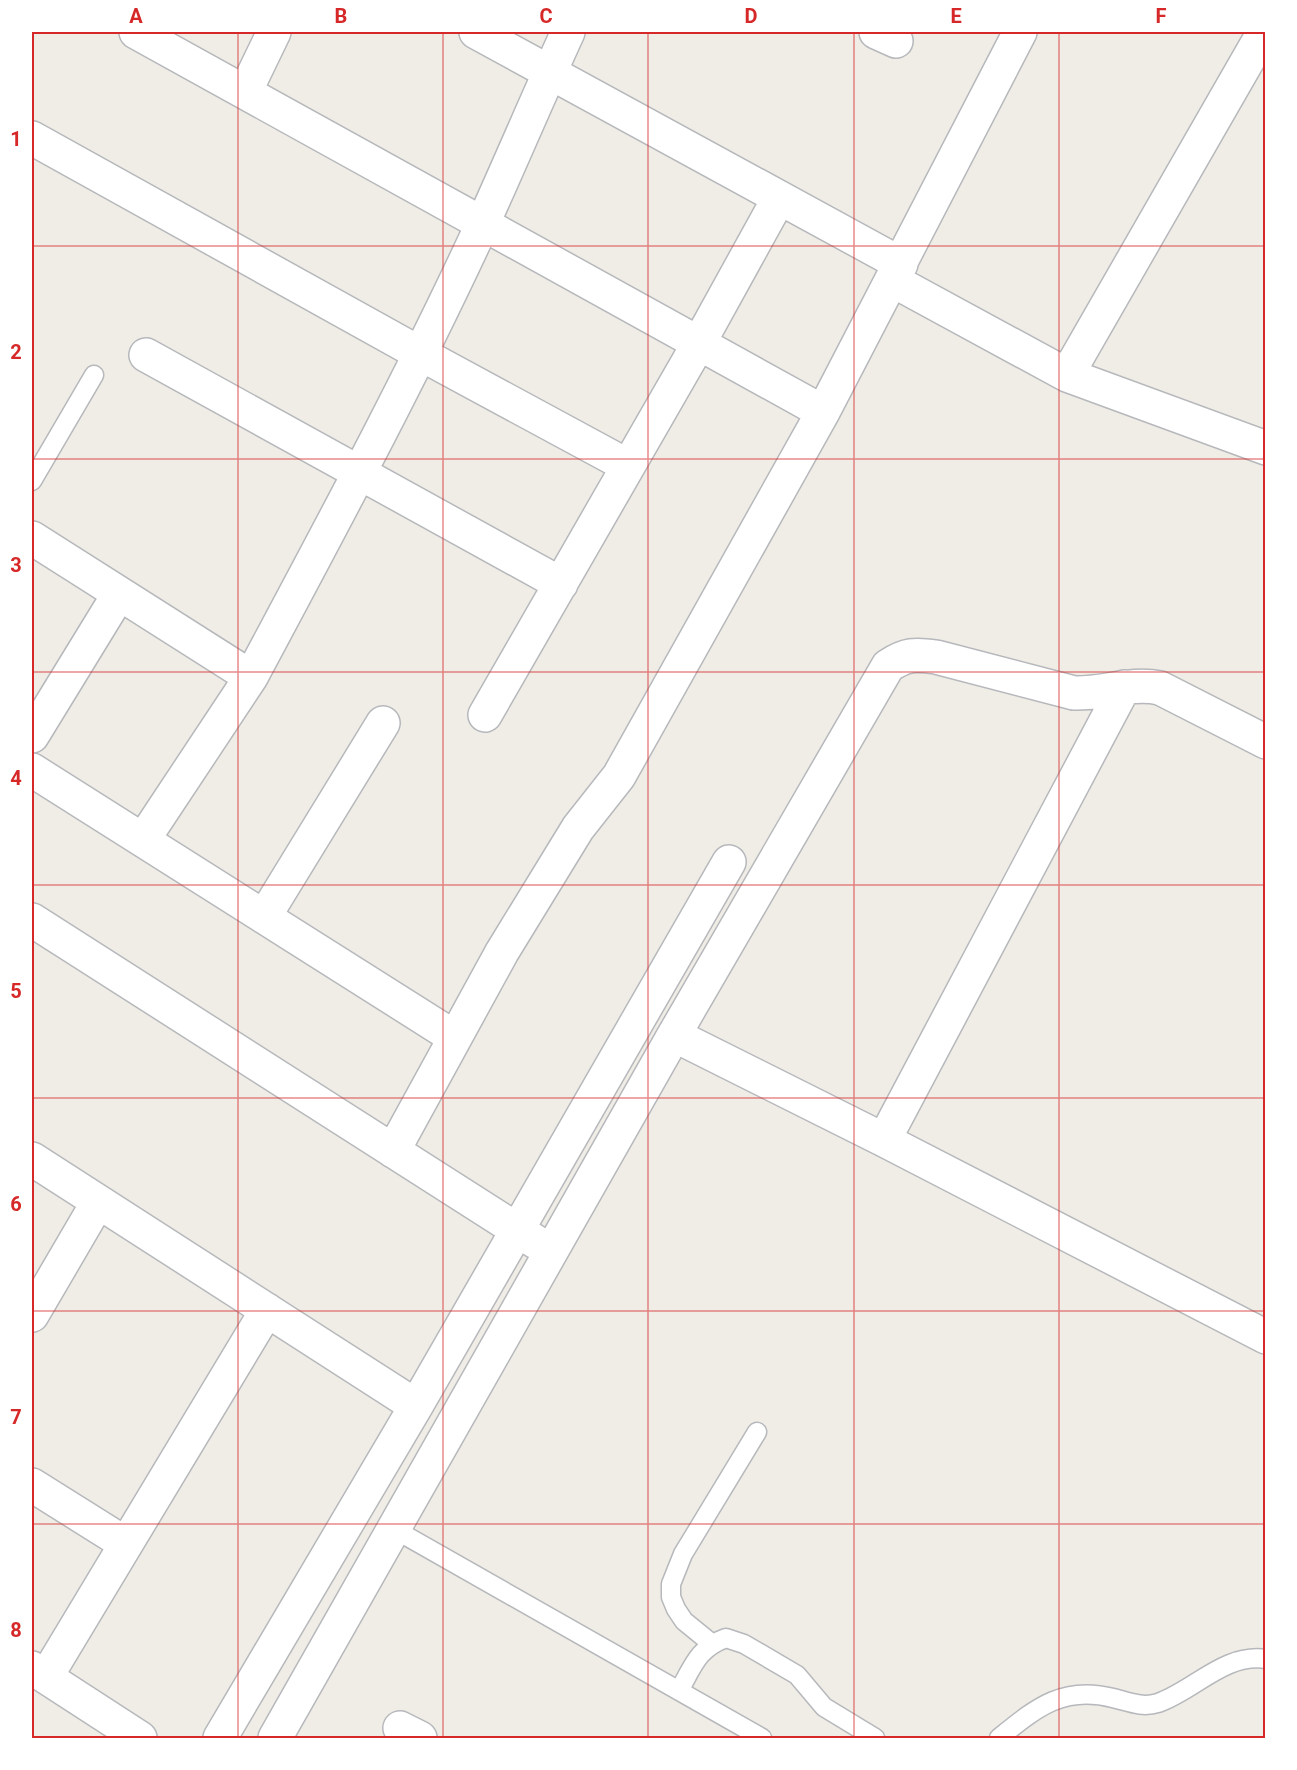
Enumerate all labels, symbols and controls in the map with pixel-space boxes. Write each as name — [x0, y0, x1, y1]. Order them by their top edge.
text: A — [129, 4, 143, 28]
text: B — [335, 4, 347, 28]
text: C — [539, 4, 553, 28]
text: D — [745, 4, 758, 28]
text: E — [950, 4, 962, 28]
text: F — [1156, 4, 1167, 28]
text: 1 — [10, 127, 22, 151]
text: 2 — [10, 340, 22, 364]
text: 3 — [10, 553, 22, 577]
text: 4 — [10, 766, 22, 790]
text: 5 — [10, 979, 22, 1003]
text: 6 — [10, 1192, 22, 1216]
text: 7 — [10, 1405, 22, 1429]
text: 8 — [10, 1618, 22, 1642]

